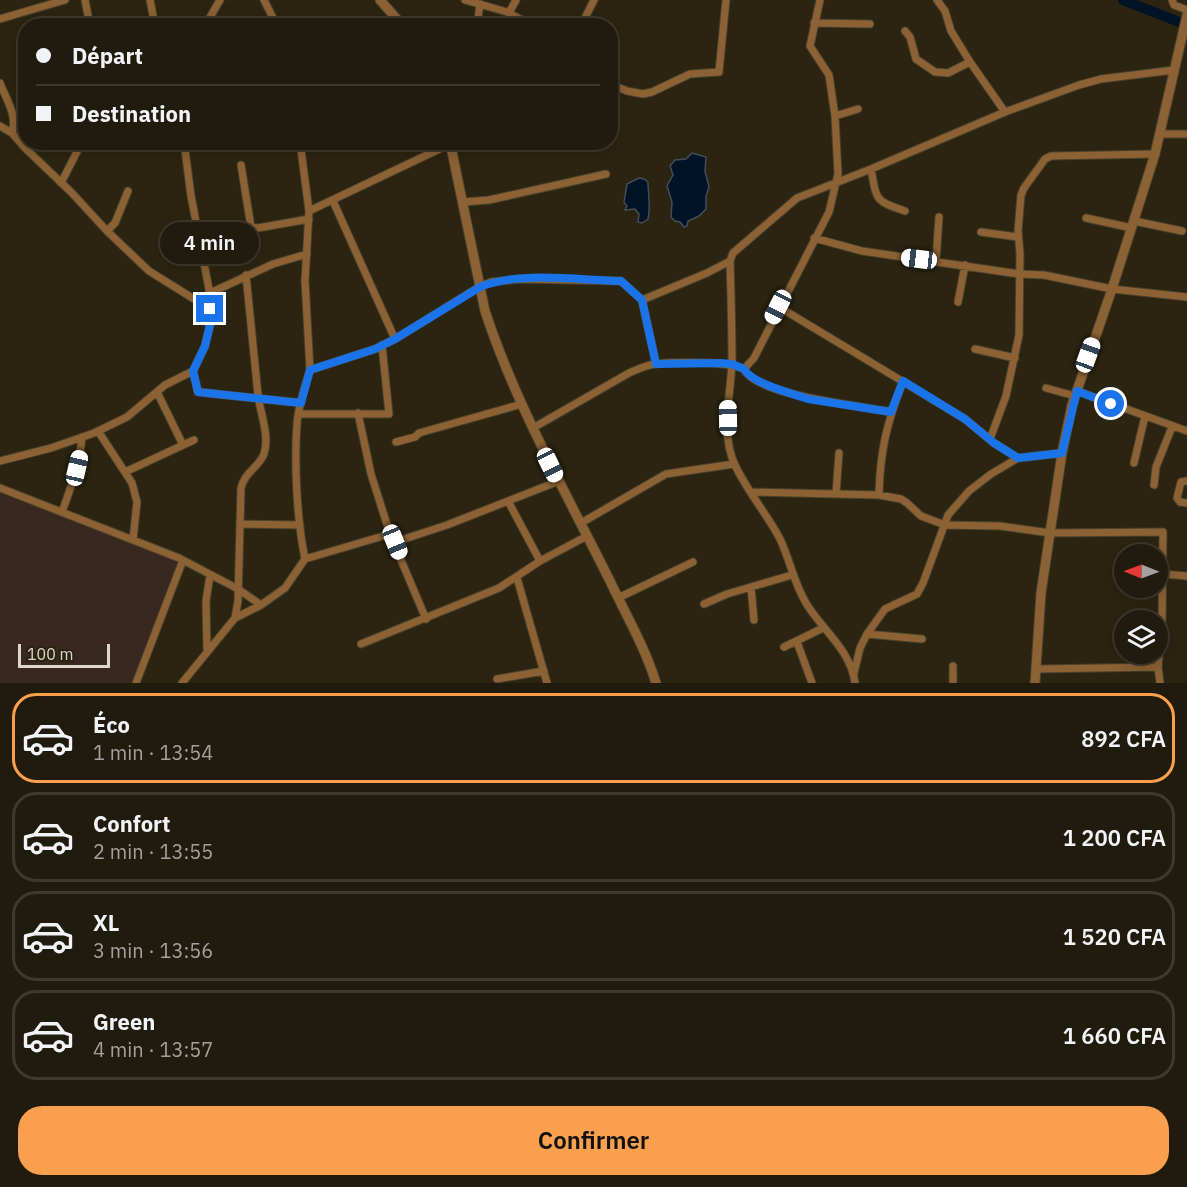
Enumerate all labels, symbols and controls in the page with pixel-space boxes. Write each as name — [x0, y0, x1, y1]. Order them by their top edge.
text: Départ — [72, 41, 143, 70]
text: Destination — [72, 99, 191, 128]
callout: 4 min — [160, 222, 260, 264]
text: 4 min — [184, 229, 235, 256]
car — [900, 248, 938, 270]
car — [762, 287, 794, 327]
route end — [196, 295, 223, 322]
car — [1073, 335, 1103, 375]
route start — [1097, 390, 1124, 417]
car — [719, 400, 737, 436]
car — [534, 445, 566, 485]
car — [64, 448, 90, 488]
car — [380, 522, 410, 562]
north arrow — [1114, 544, 1168, 598]
map controls — [1114, 544, 1168, 664]
button: layers — [1114, 610, 1168, 664]
scale bar — [18, 641, 110, 668]
text: 100 m — [27, 644, 74, 664]
text: Éco — [93, 710, 130, 739]
icon: car — [21, 711, 75, 765]
text: 892 CFA — [1081, 724, 1166, 753]
text: 1 min · 13:54 — [93, 739, 213, 766]
text: Confort — [93, 809, 171, 838]
icon: car — [21, 810, 75, 864]
text: 1 200 CFA — [1063, 823, 1166, 852]
text: 2 min · 13:55 — [93, 838, 213, 865]
text: XL — [93, 908, 119, 937]
icon: car — [21, 909, 75, 963]
text: 1 520 CFA — [1063, 922, 1166, 951]
text: 3 min · 13:56 — [93, 937, 213, 964]
text: Green — [93, 1007, 155, 1036]
icon: car — [21, 1008, 75, 1062]
text: 1 660 CFA — [1063, 1021, 1166, 1050]
text: 4 min · 13:57 — [93, 1036, 213, 1063]
button: Confirmer — [18, 1106, 1169, 1175]

